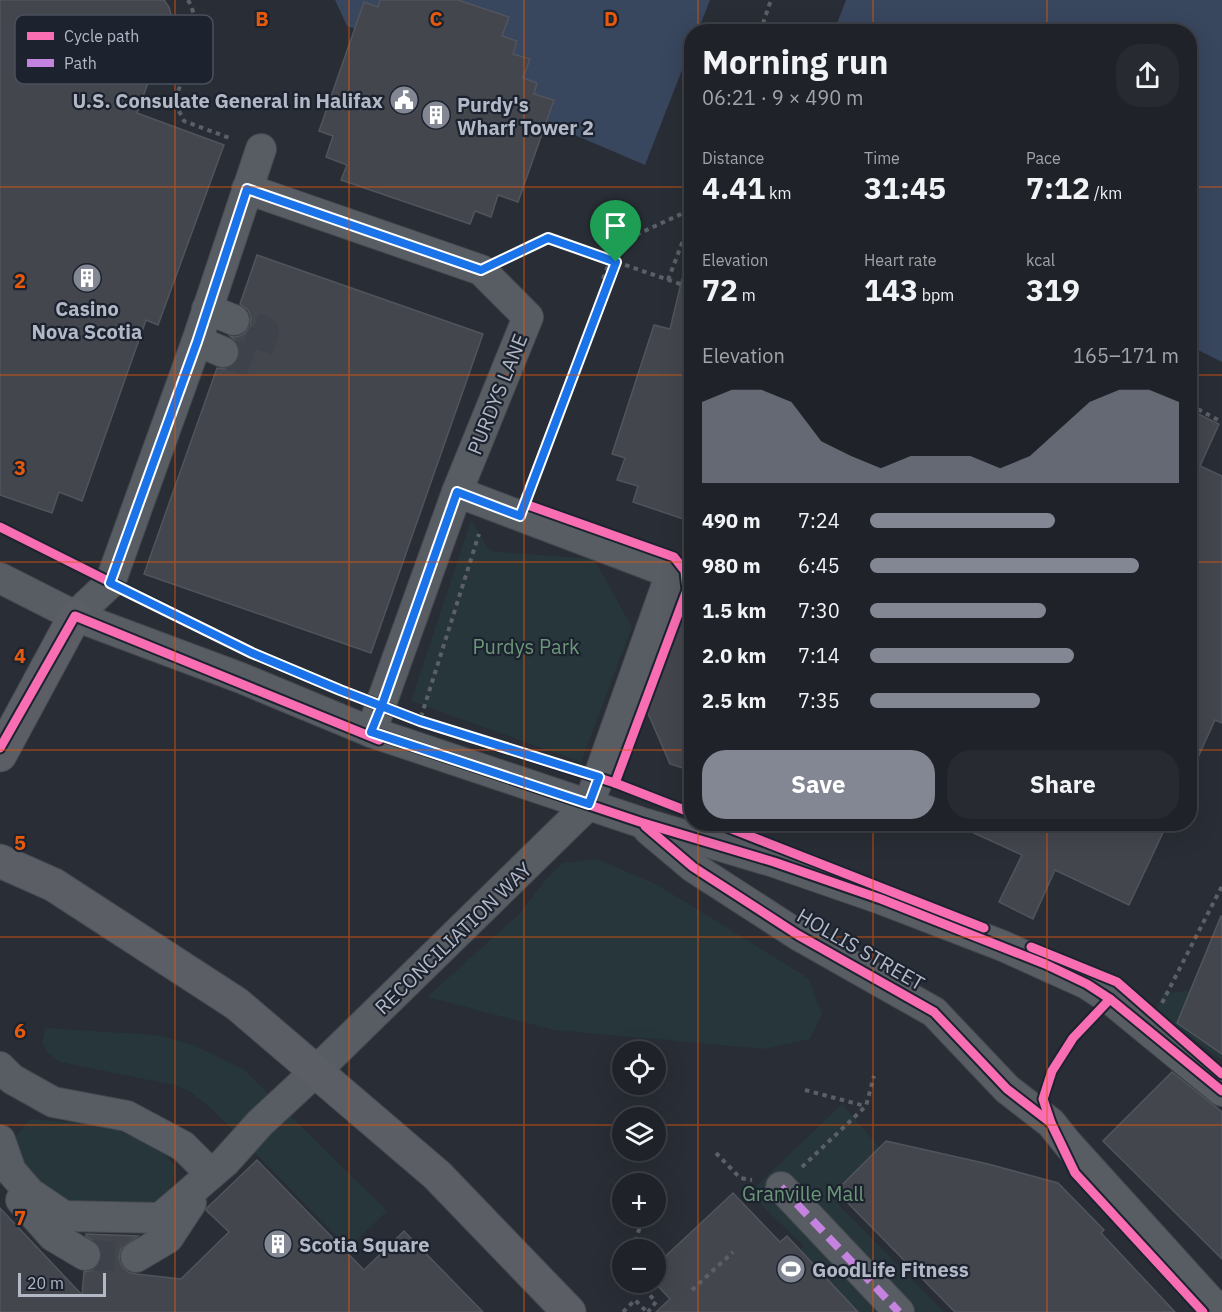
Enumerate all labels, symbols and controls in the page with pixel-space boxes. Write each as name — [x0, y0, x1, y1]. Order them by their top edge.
text: B — [255, 5, 269, 32]
text: C — [429, 5, 443, 32]
text: D — [604, 5, 618, 32]
legend — [15, 15, 213, 84]
text: Cycle path — [64, 26, 139, 46]
text: Morning run — [702, 40, 888, 83]
button: share — [1116, 44, 1179, 107]
text: Path — [64, 53, 97, 73]
public building icon: U.S. Consulate General in Halifax — [388, 84, 420, 116]
text: 06:21 · 9 × 490 m — [702, 84, 863, 111]
place label: U.S. Consulate General in Halifax — [73, 87, 383, 114]
place label: Purdy's Wharf Tower 2 — [457, 91, 594, 141]
building icon: Purdy's Wharf Tower 2 — [420, 99, 452, 131]
text: Distance — [702, 148, 764, 168]
text: Time — [864, 148, 900, 168]
text: Pace — [1026, 148, 1061, 168]
text: 4.41 — [702, 168, 765, 207]
text: 31:45 — [864, 168, 946, 207]
text: 7:12 — [1026, 168, 1090, 207]
text: km — [765, 183, 792, 203]
text: /km — [1090, 183, 1122, 203]
pin — [590, 200, 641, 262]
icon: arrive — [599, 209, 632, 242]
text: Elevation — [702, 250, 768, 270]
text: Heart rate — [864, 250, 937, 270]
text: kcal — [1026, 250, 1055, 270]
building icon: Casino Nova Scotia — [71, 262, 103, 294]
text: 2 — [14, 267, 26, 294]
text: 72 — [702, 270, 738, 309]
text: 143 — [864, 270, 918, 309]
text: 319 — [1026, 270, 1080, 309]
text: m — [738, 285, 756, 305]
text: bpm — [918, 285, 954, 305]
place label: Casino Nova Scotia — [32, 295, 142, 345]
street label: PURDYS LANE — [460, 330, 534, 458]
text: Elevation — [702, 342, 785, 369]
text: 165–171 m — [1073, 342, 1179, 369]
text: 3 — [14, 454, 26, 481]
text: 490 m — [702, 507, 761, 534]
text: 7:24 — [798, 507, 840, 534]
text: 980 m — [702, 552, 761, 579]
text: 6:45 — [798, 552, 840, 579]
text: 1.5 km — [702, 597, 766, 624]
text: 7:30 — [798, 597, 840, 624]
park label: Purdys Park — [472, 633, 580, 660]
text: 4 — [14, 642, 26, 669]
text: 2.0 km — [702, 642, 766, 669]
text: 7:14 — [798, 642, 840, 669]
text: 2.5 km — [702, 687, 766, 714]
text: 7:35 — [798, 687, 840, 714]
button: Save — [702, 750, 935, 819]
button: Share — [947, 750, 1179, 819]
text: 5 — [14, 829, 26, 856]
street label: RECONCILIATION WAY — [369, 856, 537, 1020]
street label: HOLLIS STREET — [792, 902, 930, 996]
text: 6 — [14, 1017, 26, 1044]
map controls — [612, 1041, 666, 1293]
button: locate — [612, 1041, 666, 1095]
button: layers — [612, 1107, 666, 1161]
button: + — [612, 1173, 666, 1227]
park label: Granville Mall — [742, 1180, 864, 1207]
text: 7 — [14, 1204, 26, 1231]
building icon: Scotia Square — [262, 1228, 294, 1260]
place label: Scotia Square — [299, 1231, 430, 1258]
button: − — [612, 1239, 666, 1293]
sports icon: GoodLife Fitness — [775, 1253, 807, 1285]
place label: GoodLife Fitness — [812, 1256, 969, 1283]
scale bar — [18, 1270, 106, 1298]
text: 20 m — [27, 1273, 64, 1293]

